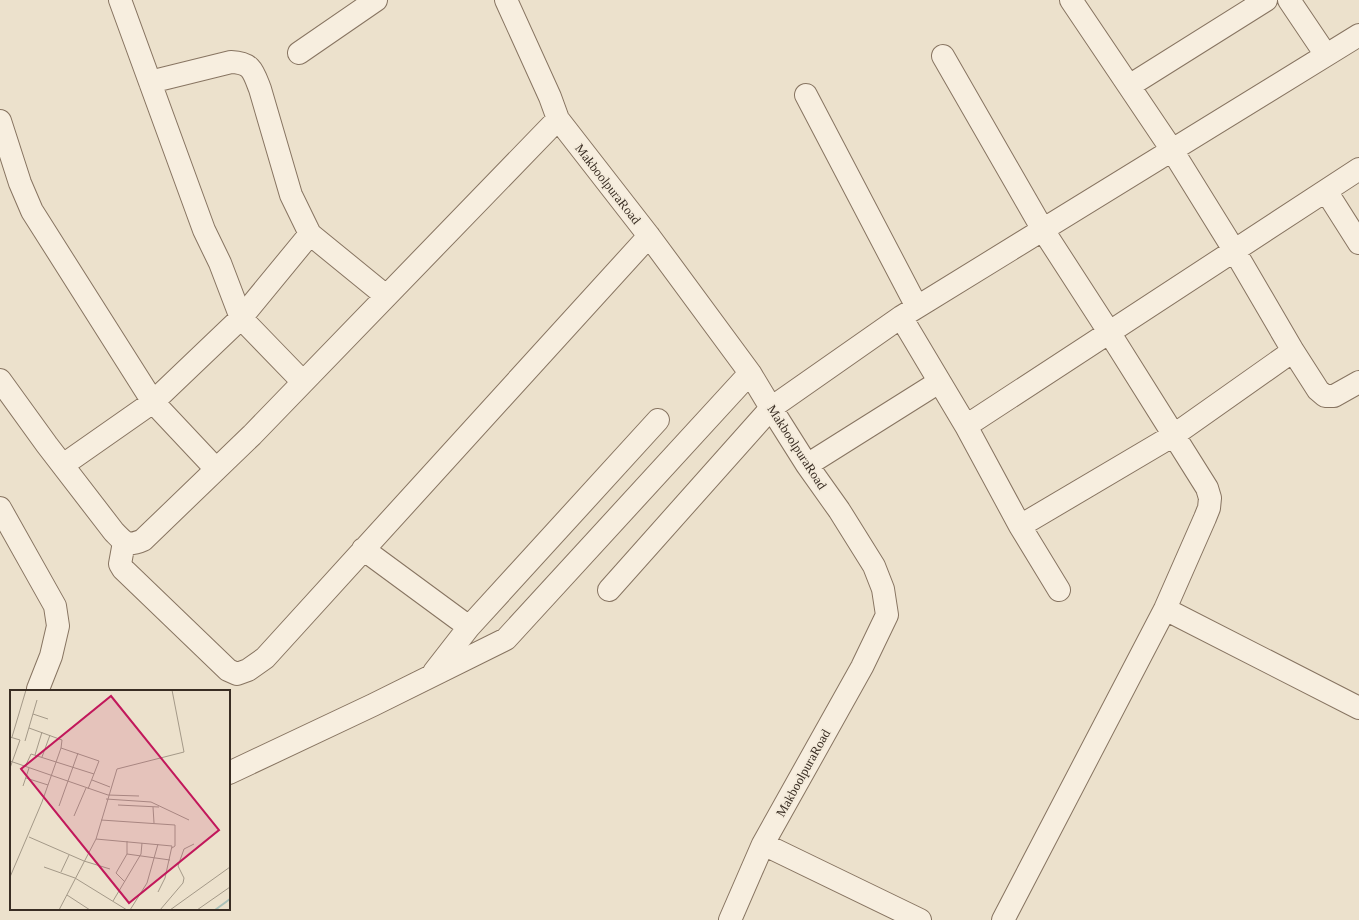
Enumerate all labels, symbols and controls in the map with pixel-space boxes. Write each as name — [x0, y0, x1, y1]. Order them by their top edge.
street label: MakboolpuraRoad — [572, 141, 644, 227]
street label: MakboolpuraRoad — [764, 402, 830, 492]
inset map — [10, 690, 230, 910]
street label: MakboolpuraRoad — [773, 726, 833, 819]

